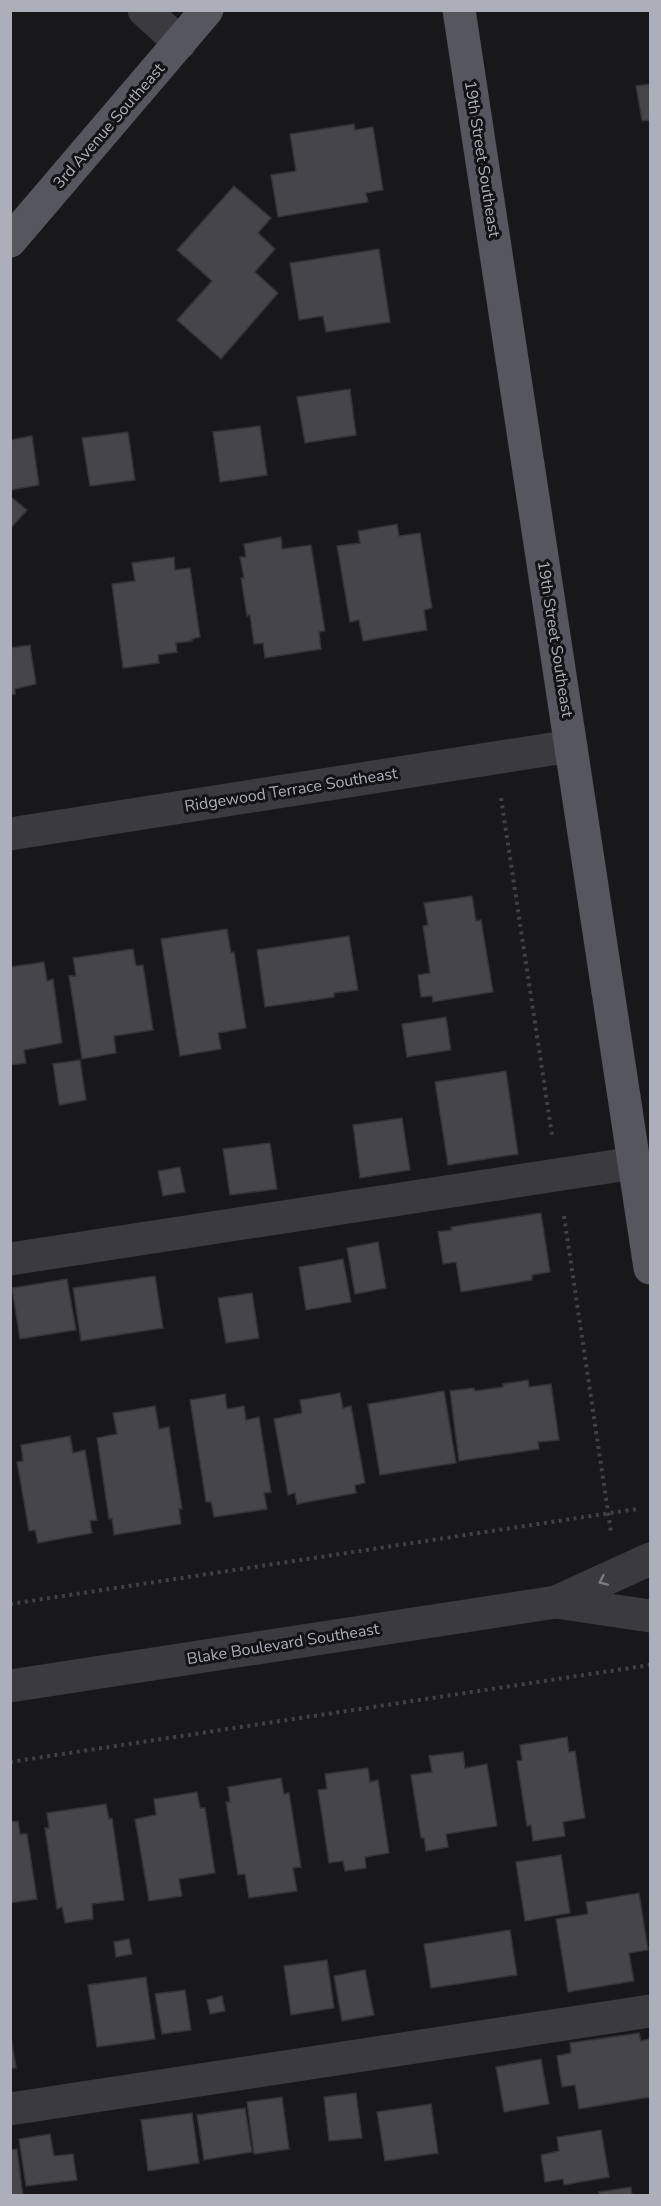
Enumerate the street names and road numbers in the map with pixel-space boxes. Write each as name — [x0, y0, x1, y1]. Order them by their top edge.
street label: 3rd Avenue Southeast — [48, 58, 170, 194]
street label: 19th Street Southeast — [459, 79, 505, 239]
street label: 19th Street Southeast — [532, 559, 578, 719]
street label: Ridgewood Terrace Southeast — [183, 762, 399, 818]
street label: Blake Boulevard Southeast — [185, 1618, 381, 1670]

